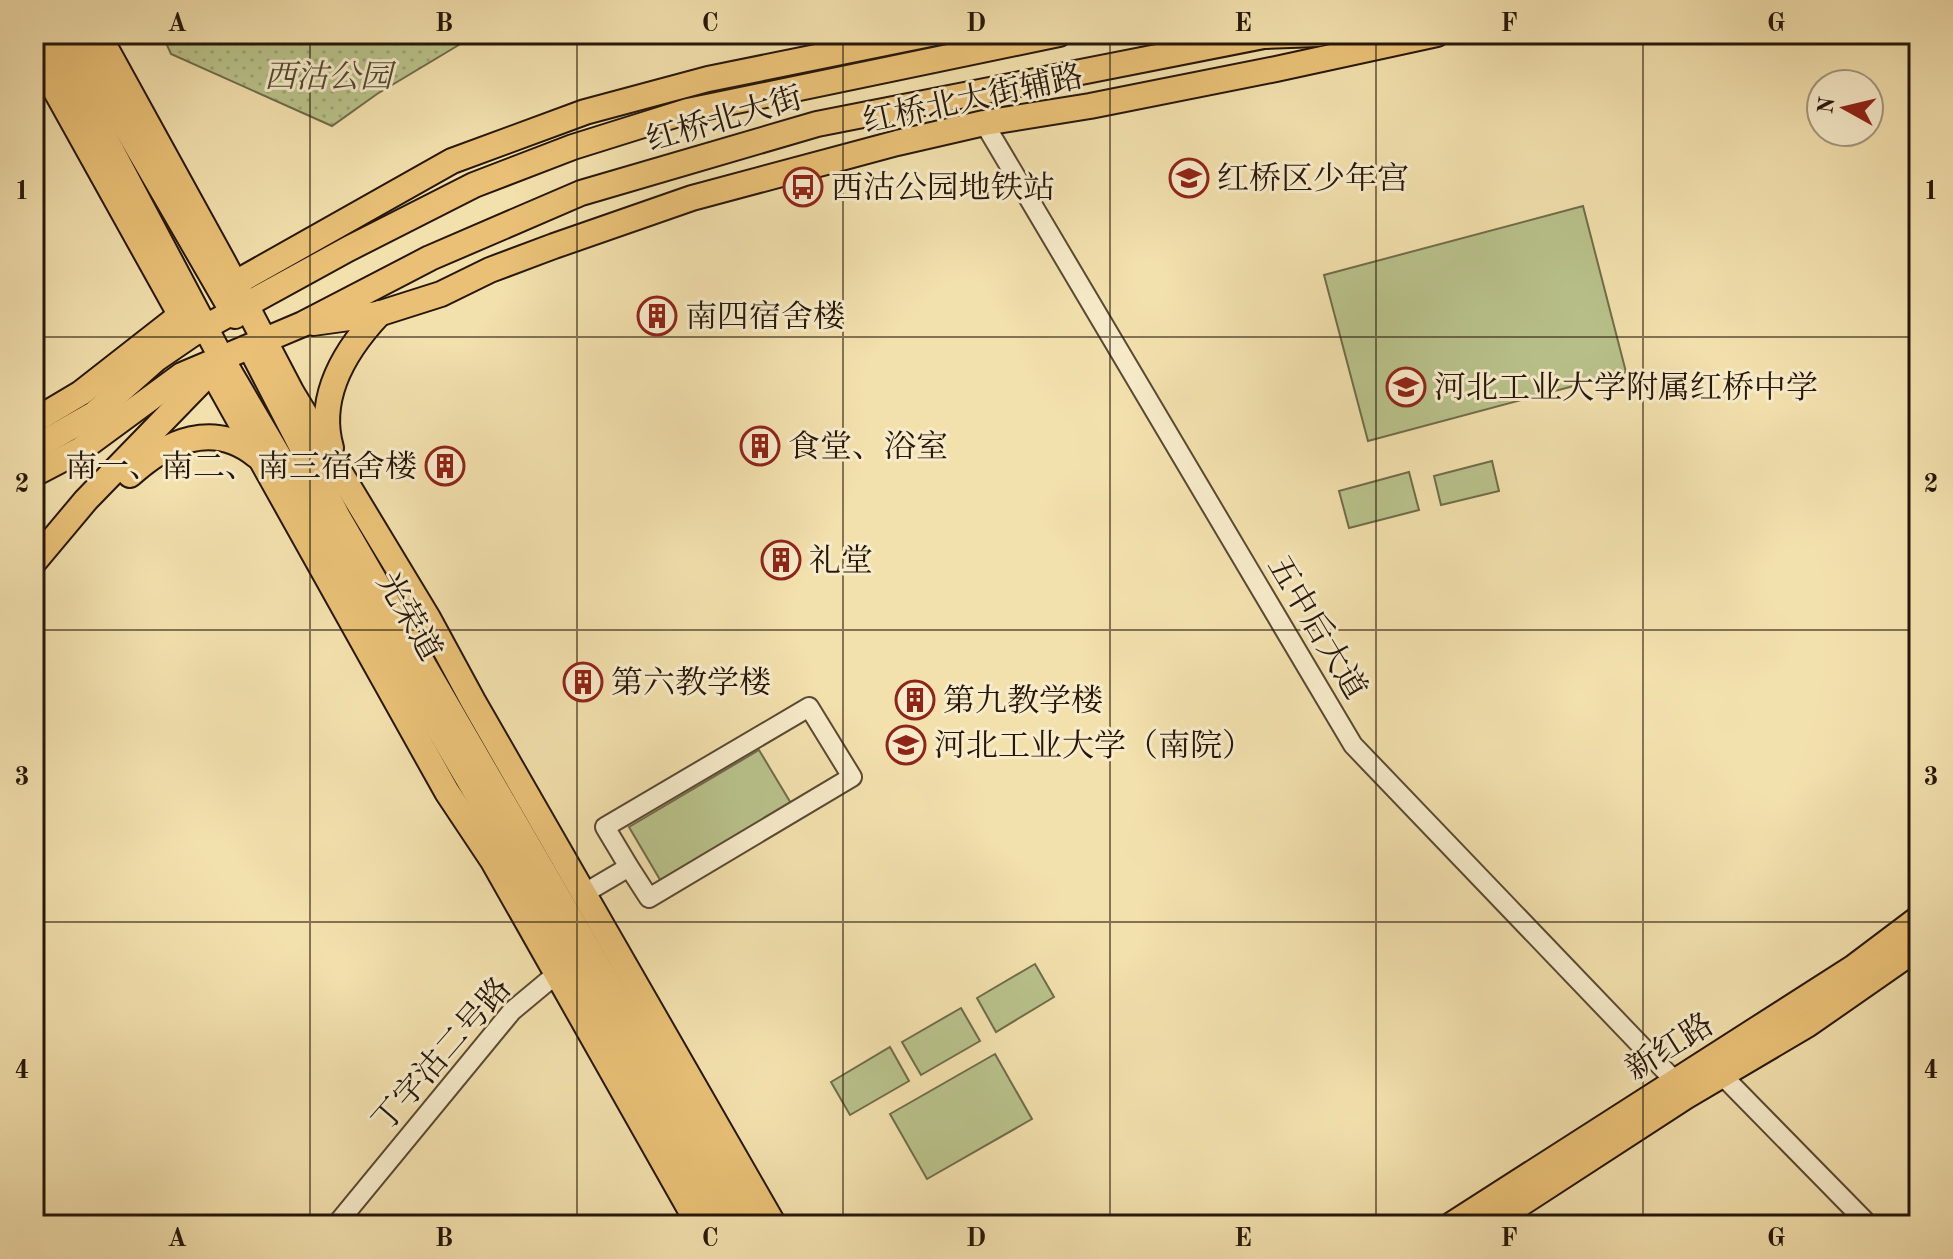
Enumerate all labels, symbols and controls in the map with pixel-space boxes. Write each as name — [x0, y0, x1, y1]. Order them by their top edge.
text: A — [167, 11, 187, 37]
text: B — [435, 11, 453, 37]
text: C — [701, 11, 719, 37]
text: D — [966, 11, 986, 37]
text: E — [1234, 11, 1252, 37]
text: F — [1500, 11, 1518, 37]
text: G — [1767, 11, 1785, 37]
street label: 红桥北大街辅路 — [860, 58, 1087, 140]
park label: 西沽公园 — [264, 60, 397, 95]
north arrow — [1805, 68, 1885, 148]
street label: 红桥北大街 — [642, 80, 806, 158]
text: N — [1815, 95, 1839, 115]
school or university icon: 红桥区少年宫 — [1168, 157, 1210, 199]
place label: 红桥区少年宫 — [1217, 161, 1409, 197]
bus stop icon: 西沽公园地铁站 — [782, 166, 824, 208]
place label: 西沽公园地铁站 — [831, 171, 1055, 206]
text: 1 — [14, 179, 30, 205]
text: 1 — [1923, 179, 1939, 205]
building icon: 南四宿舍楼 — [636, 295, 678, 337]
place label: 南四宿舍楼 — [685, 300, 845, 335]
school or university icon: 河北工业大学附属红桥中学 — [1385, 366, 1427, 408]
place label: 河北工业大学附属红桥中学 — [1434, 370, 1818, 406]
building icon: 食堂、浴室 — [739, 425, 781, 467]
place label: 食堂、浴室 — [788, 430, 948, 465]
building icon: 南一、南二、南三宿舍楼 — [424, 445, 466, 487]
place label: 南一、南二、南三宿舍楼 — [65, 450, 417, 485]
text: 2 — [14, 472, 30, 498]
text: 2 — [1923, 472, 1939, 498]
building icon: 礼堂 — [760, 539, 802, 581]
place label: 礼堂 — [809, 544, 873, 579]
street label: 五中后大道 — [1261, 550, 1373, 705]
street label: 光荣道 — [370, 566, 448, 667]
building icon: 第六教学楼 — [562, 661, 604, 703]
place label: 第六教学楼 — [611, 666, 771, 701]
building icon: 第九教学楼 — [894, 679, 936, 721]
place label: 第九教学楼 — [943, 684, 1103, 719]
school or university icon: 河北工业大学（南院） — [885, 724, 927, 766]
place label: 河北工业大学（南院） — [934, 728, 1254, 764]
text: 3 — [14, 765, 30, 791]
text: 3 — [1923, 765, 1939, 791]
street label: 丁字沽二号路 — [366, 971, 518, 1139]
street label: 新红路 — [1620, 1007, 1720, 1088]
text: 4 — [14, 1058, 30, 1084]
text: 4 — [1923, 1058, 1939, 1084]
text: A — [167, 1226, 187, 1252]
text: B — [435, 1226, 453, 1252]
text: C — [701, 1226, 719, 1252]
text: D — [966, 1226, 986, 1252]
text: E — [1234, 1226, 1252, 1252]
text: F — [1500, 1226, 1518, 1252]
text: G — [1767, 1226, 1785, 1252]

